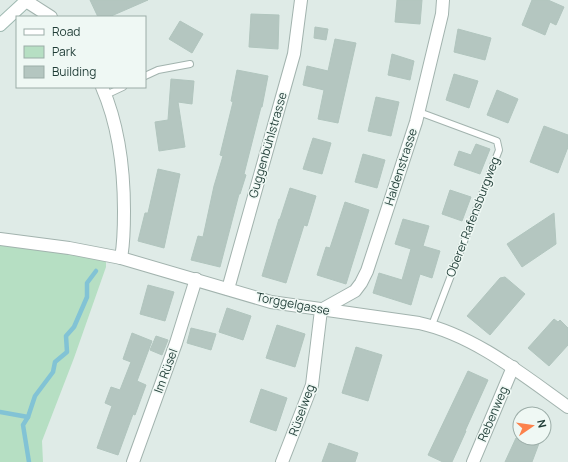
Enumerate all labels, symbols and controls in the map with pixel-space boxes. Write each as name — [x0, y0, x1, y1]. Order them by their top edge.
legend — [16, 16, 146, 88]
text: Road — [52, 23, 80, 40]
text: Park — [52, 43, 77, 60]
text: Building — [52, 63, 96, 80]
street label: Guggenbühlstrasse — [244, 90, 291, 200]
street label: Haldenstrasse — [380, 126, 421, 208]
street label: Oberer Rafensburgweg — [442, 154, 503, 280]
street label: Torggelgasse — [255, 288, 331, 319]
street label: Im Rüsel — [150, 346, 181, 395]
street label: Rüselweg — [284, 382, 319, 438]
street label: Rebenweg — [473, 383, 512, 444]
north arrow — [512, 406, 552, 446]
text: N — [534, 418, 550, 429]

